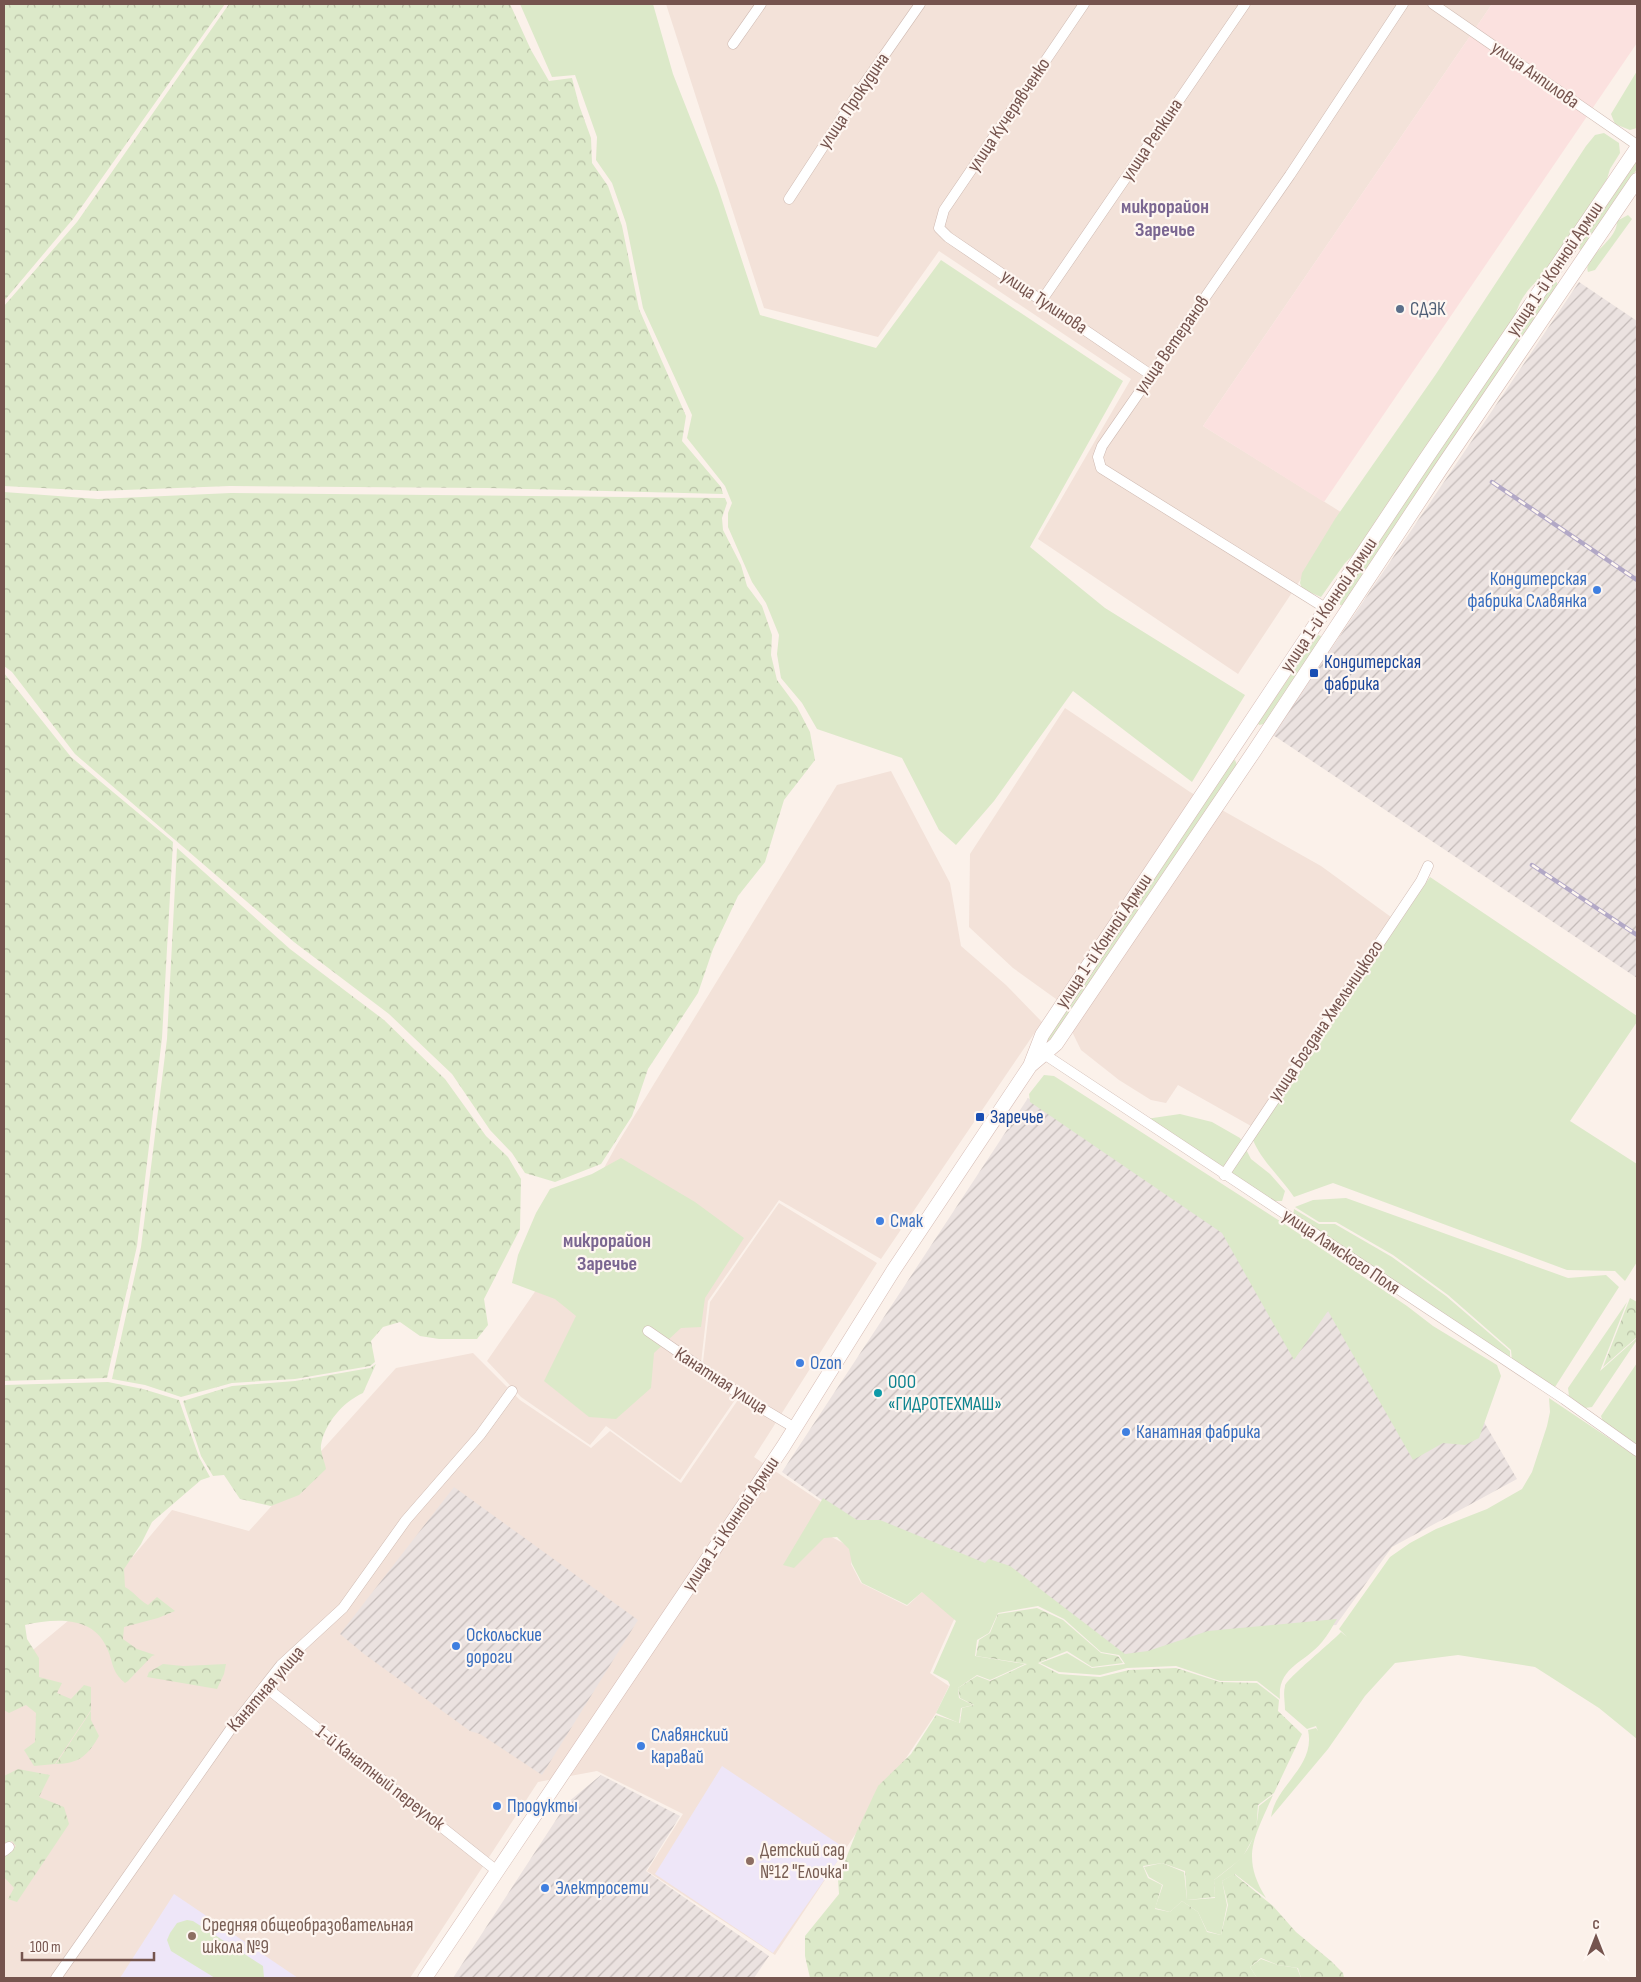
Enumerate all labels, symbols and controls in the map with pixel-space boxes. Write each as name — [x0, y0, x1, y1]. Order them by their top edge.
street label: улица Анпилова — [1486, 36, 1584, 114]
street label: улица Прокудина — [813, 49, 895, 153]
street label: улица Кучерявченко — [962, 54, 1056, 176]
street label: улица Репкина — [1116, 94, 1188, 186]
district label: микрорайон Заречье — [1121, 195, 1209, 242]
street label: улица 1-й Конной Армии — [1502, 197, 1608, 341]
street label: улица Тулинова — [996, 265, 1092, 339]
street label: улица Ветеранов — [1130, 291, 1214, 399]
place label: СДЭК — [1410, 298, 1446, 321]
marker: СДЭК — [1394, 303, 1406, 315]
street label: улица 1-й Конной Армии — [1276, 533, 1382, 677]
place label: Кондитерская фабрика Славянка — [1467, 568, 1587, 613]
marker: Кондитерская фабрика Славянка — [1591, 584, 1603, 596]
place label: Кондитерская фабрика — [1324, 651, 1421, 696]
marker: Кондитерская фабрика — [1308, 667, 1320, 679]
street label: улица 1-й Конной Армии — [1051, 869, 1157, 1013]
street label: улица Богдана Хмельницкого — [1264, 936, 1388, 1106]
place label: Заречье — [990, 1106, 1044, 1129]
marker: Заречье — [974, 1111, 986, 1123]
street label: улица Ламского Поля — [1278, 1204, 1404, 1300]
place label: Смак — [890, 1210, 924, 1233]
marker: Смак — [874, 1215, 886, 1227]
district label: микрорайон Заречье — [563, 1229, 651, 1276]
street label: Канатная улица — [670, 1342, 772, 1420]
place label: Ozon — [810, 1352, 842, 1375]
marker: Ozon — [794, 1357, 806, 1369]
place label: ООО «ГИДРОТЕХМАШ» — [888, 1371, 1002, 1416]
marker: ООО «ГИДРОТЕХМАШ» — [872, 1387, 884, 1399]
place label: Канатная фабрика — [1136, 1421, 1261, 1444]
marker: Канатная фабрика — [1120, 1426, 1132, 1438]
street label: улица 1-й Конной Армии — [678, 1452, 784, 1596]
place label: Оскольские дороги — [466, 1624, 542, 1669]
marker: Оскольские дороги — [450, 1640, 462, 1652]
street label: Канатная улица — [223, 1641, 309, 1737]
street label: 1-й Канатный переулок — [311, 1720, 450, 1836]
place label: Славянский каравай — [651, 1724, 728, 1769]
marker: Славянский каравай — [635, 1740, 647, 1752]
place label: Продукты — [507, 1795, 578, 1818]
marker: Продукты — [491, 1800, 503, 1812]
place label: Детский сад №12 "Елочка" — [760, 1839, 848, 1884]
marker: Детский сад №12 "Елочка" — [744, 1855, 756, 1867]
place label: Электросети — [555, 1877, 649, 1900]
marker: Электросети — [539, 1882, 551, 1894]
north arrow — [1571, 1912, 1621, 1962]
place label: Средняя общеобразовательная школа №9 — [202, 1914, 413, 1959]
text: С — [1592, 1916, 1600, 1933]
scale bar — [22, 1930, 155, 1962]
marker: Средняя общеобразовательная школа №9 — [186, 1930, 198, 1942]
text: 100 m — [30, 1938, 61, 1957]

